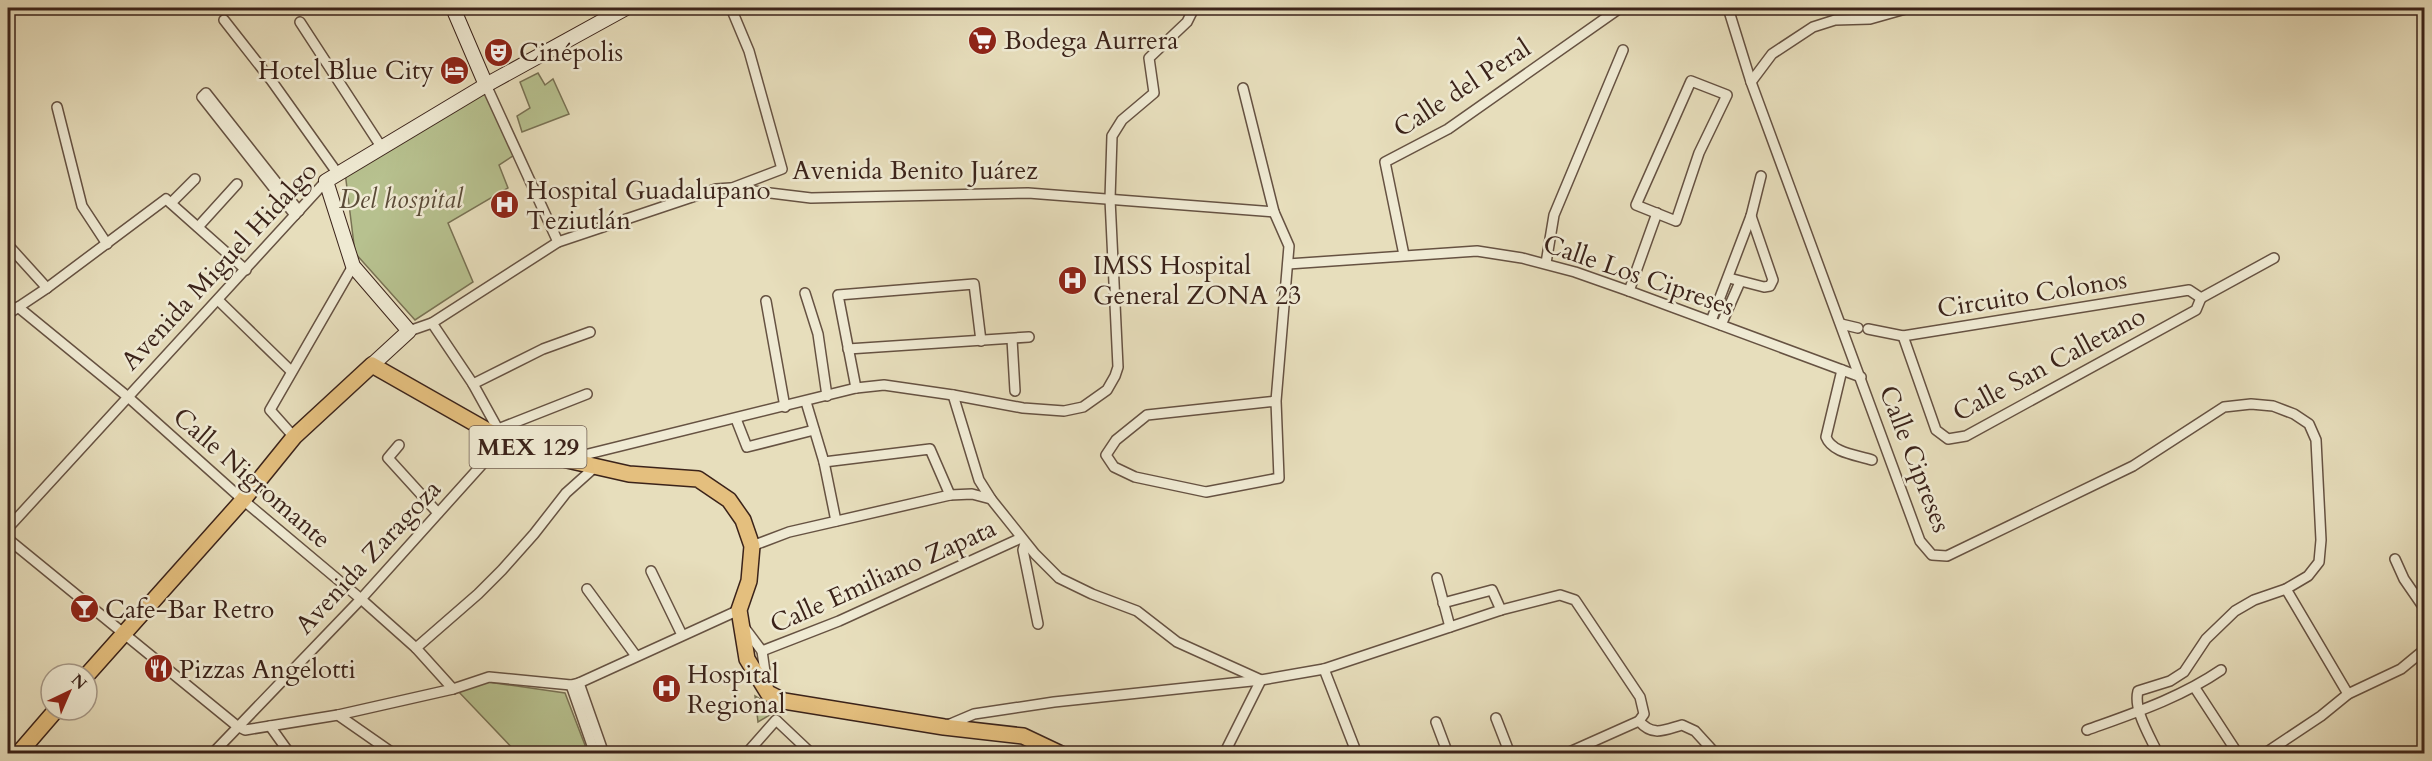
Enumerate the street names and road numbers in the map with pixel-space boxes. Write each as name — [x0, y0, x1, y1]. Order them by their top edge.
street label: Calle del Peral — [1387, 30, 1538, 145]
street label: Avenida Benito Juárez — [792, 153, 1038, 188]
street label: Avenida Miguel Hidalgo — [113, 154, 325, 378]
street label: Calle Los Cipreses — [1539, 226, 1739, 324]
street label: Circuito Colonos — [1935, 262, 2129, 326]
street label: Calle San Calletano — [1946, 298, 2152, 430]
street label: Calle Cipreses — [1871, 381, 1959, 537]
street label: Calle Nigromante — [166, 400, 338, 556]
road number: MEX 129 — [470, 426, 586, 468]
street label: Avenida Zaragoza — [287, 472, 449, 642]
street label: Calle Emiliano Zapata — [765, 510, 1001, 642]

